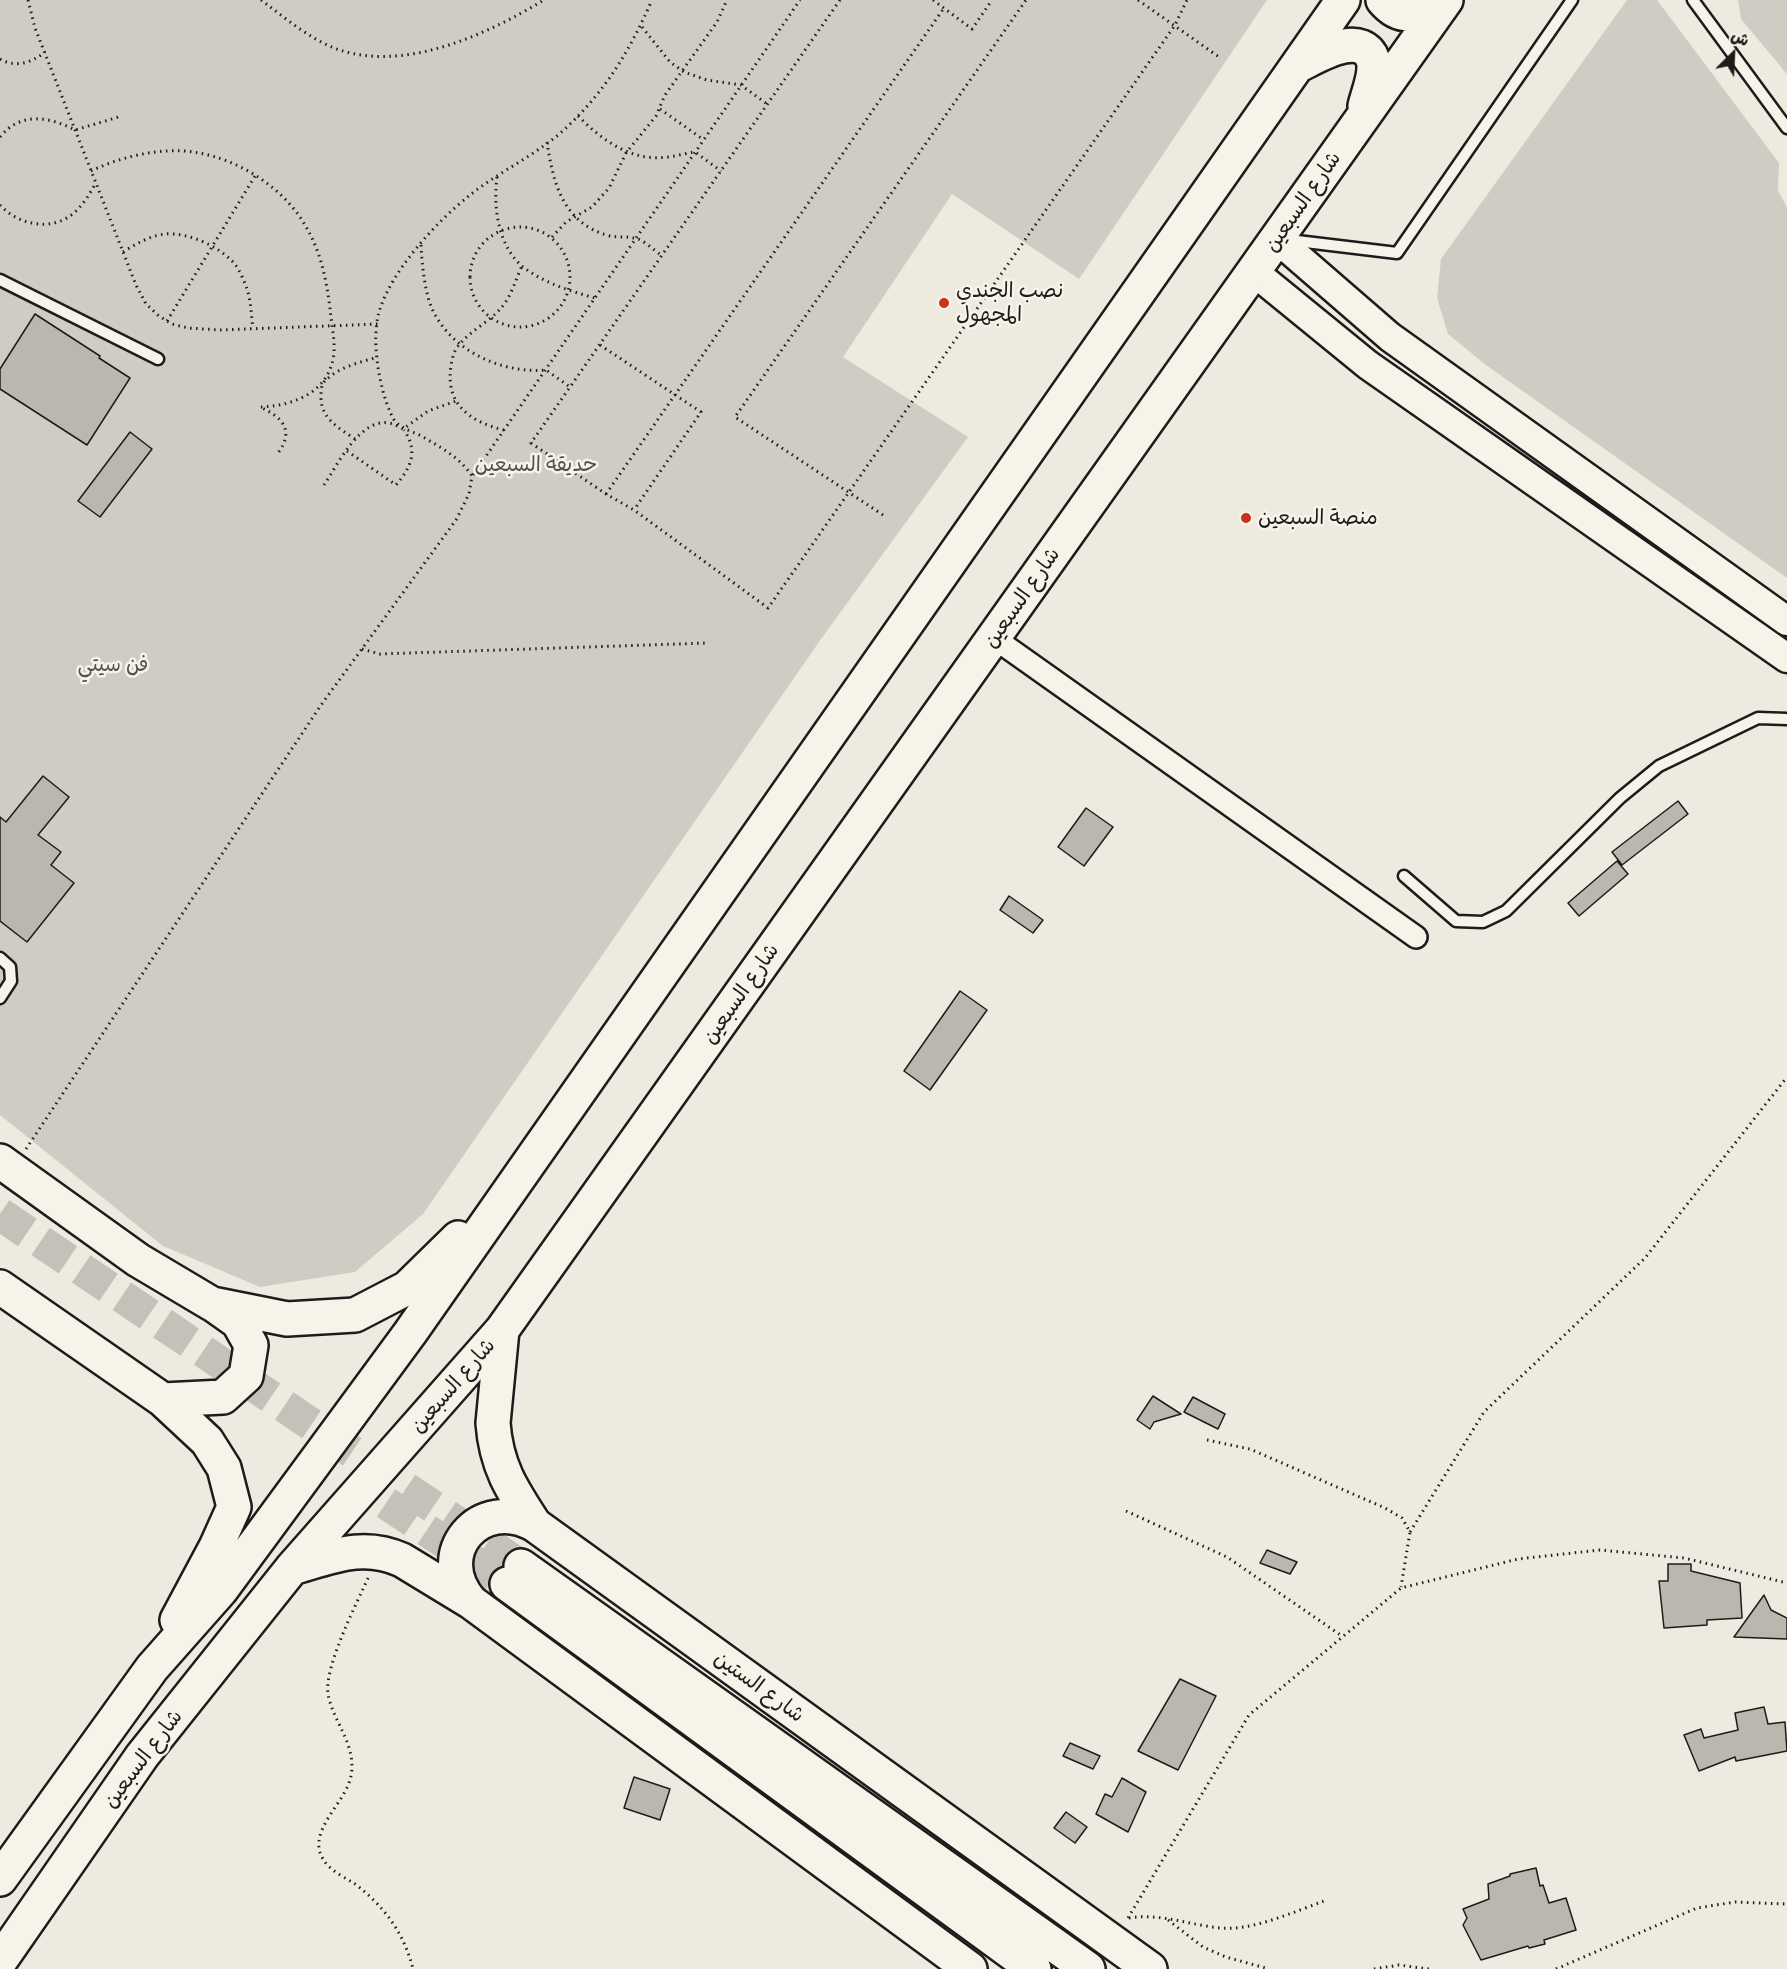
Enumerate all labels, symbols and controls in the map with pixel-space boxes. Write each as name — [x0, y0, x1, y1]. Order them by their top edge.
north arrow — [1703, 24, 1763, 84]
text: ش — [1728, 25, 1752, 50]
street label: شارع السبعين — [1259, 147, 1347, 257]
place label: نصب الجندي المجهول — [956, 278, 1063, 328]
marker: نصب الجندي المجهول — [937, 296, 951, 310]
park label: حديقة السبعين — [475, 452, 597, 478]
place label: منصة السبعين — [1258, 505, 1378, 531]
marker: منصة السبعين — [1239, 511, 1253, 525]
street label: شارع السبعين — [978, 543, 1066, 653]
park label: فن سيتي — [77, 652, 149, 678]
street label: شارع السبعين — [697, 939, 785, 1049]
street label: شارع السبعين — [405, 1334, 501, 1438]
street label: شارع الستين — [709, 1646, 809, 1728]
street label: شارع السبعين — [98, 1705, 188, 1813]

